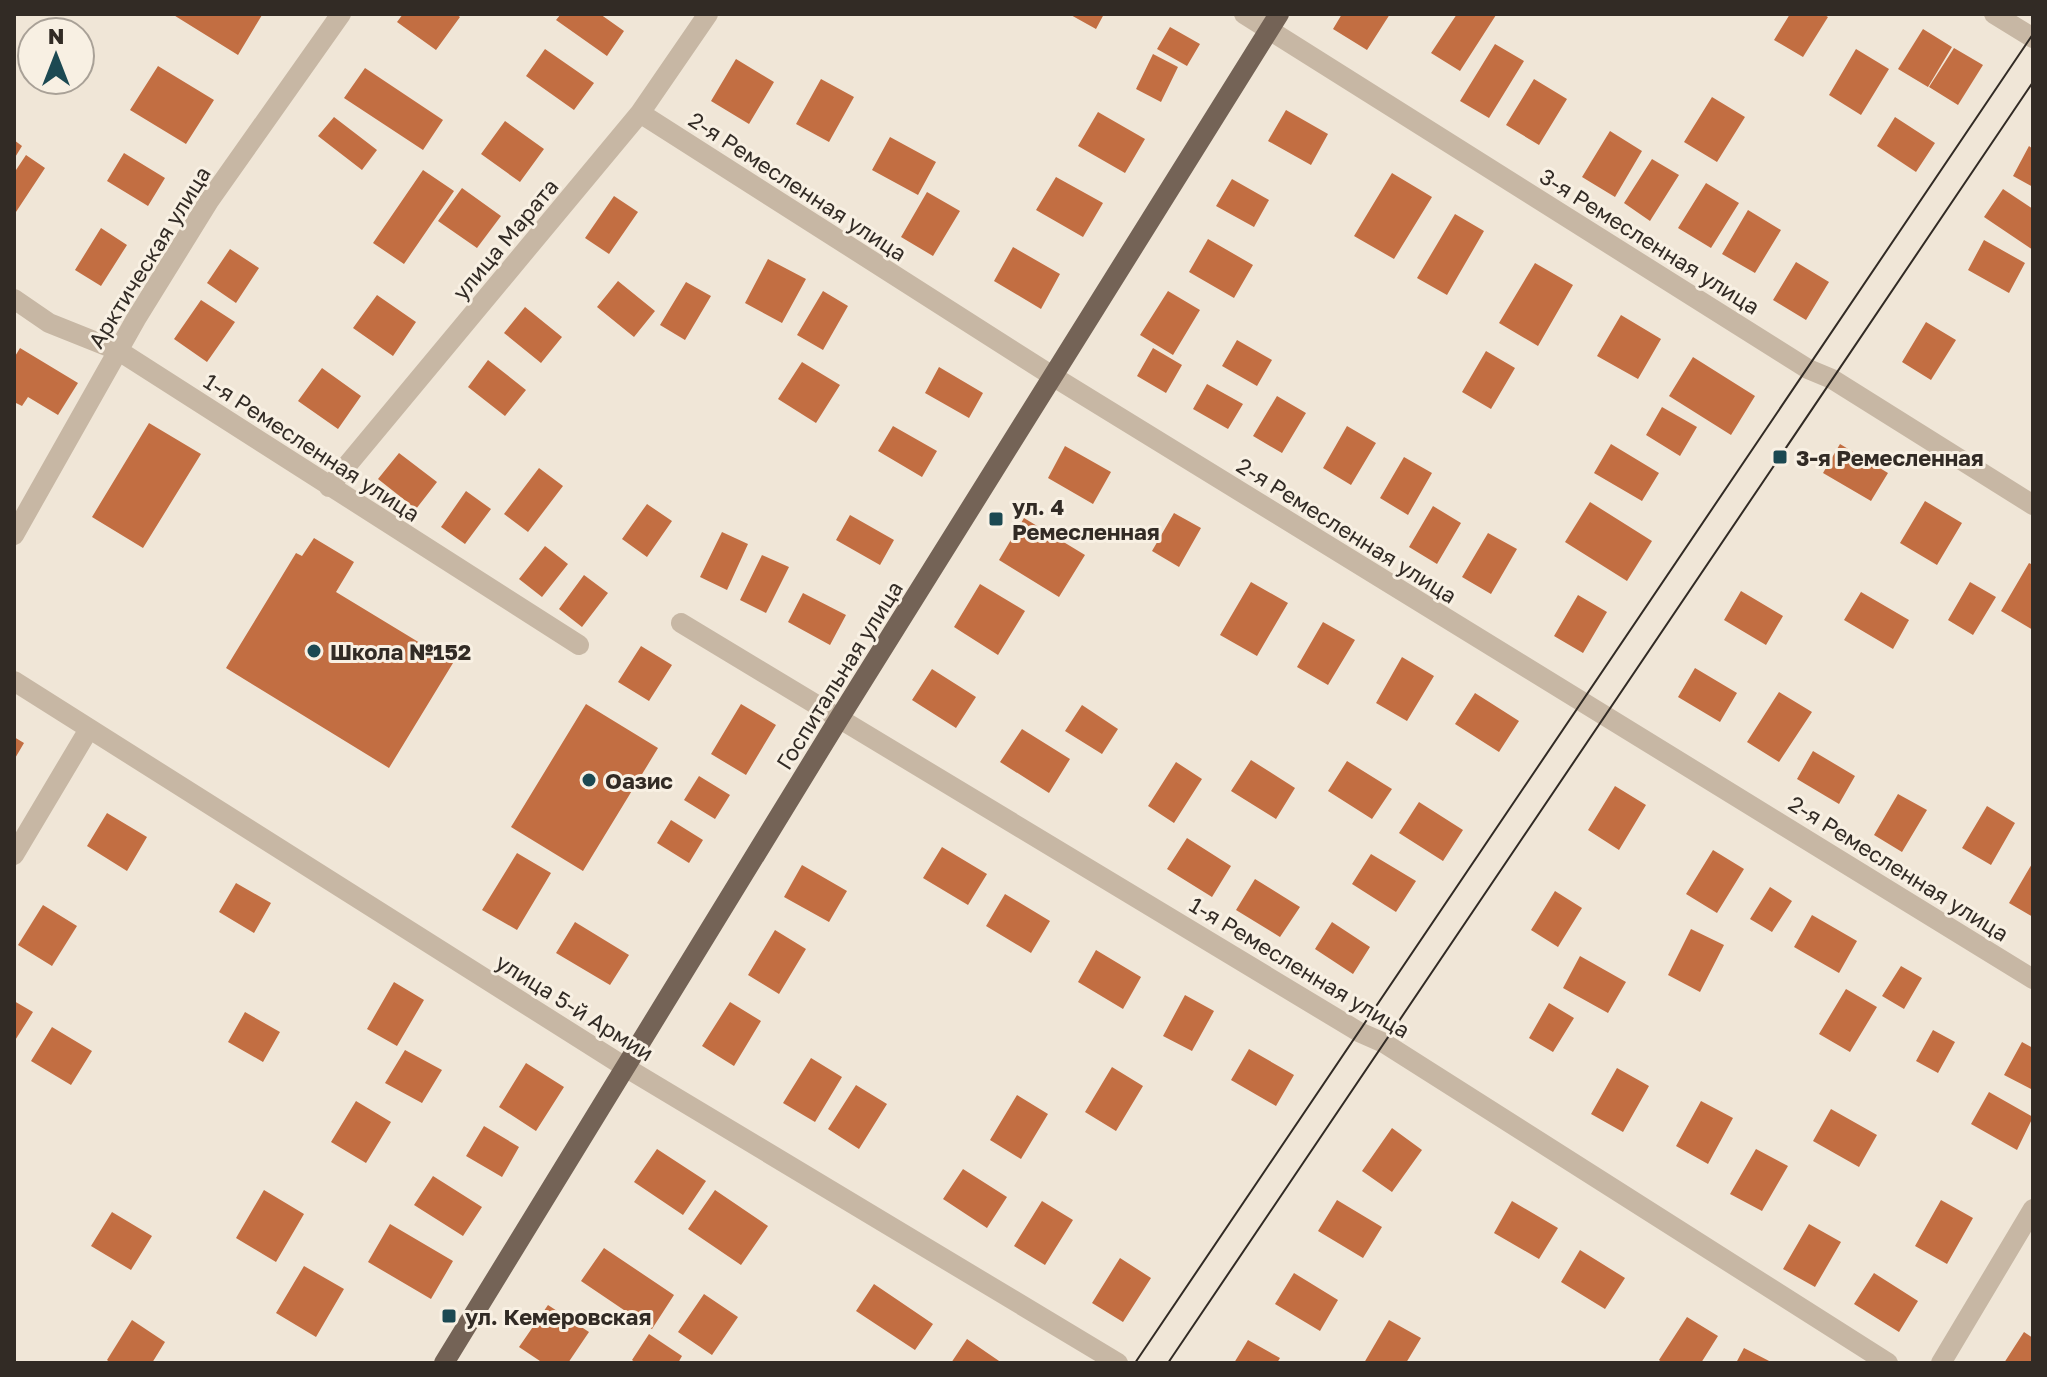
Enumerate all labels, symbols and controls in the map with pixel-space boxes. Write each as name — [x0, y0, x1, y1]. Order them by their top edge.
north arrow — [16, 16, 96, 96]
text: N — [48, 22, 64, 49]
street label: 2-я Ремесленная улица — [684, 105, 912, 267]
street label: Арктическая улица — [82, 161, 216, 353]
street label: 3-я Ремесленная улица — [1535, 162, 1765, 320]
street label: улица Марата — [447, 173, 563, 305]
street label: 1-я Ремесленная улица — [199, 367, 425, 527]
place label: 3-я Ремесленная — [1796, 444, 1984, 471]
marker: 3-я Ремесленная — [1771, 448, 1789, 466]
street label: 2-я Ремесленная улица — [1232, 451, 1462, 609]
place label: ул. 4 Ремесленная — [1012, 493, 1160, 545]
marker: ул. 4 Ремесленная — [987, 510, 1005, 528]
street label: Госпитальная улица — [770, 576, 908, 774]
place label: Школа №152 — [330, 638, 471, 665]
marker: Школа №152 — [305, 642, 323, 660]
place label: Оазис — [605, 767, 673, 794]
marker: Оазис — [580, 771, 598, 789]
street label: 2-я Ремесленная улица — [1784, 789, 2014, 947]
street label: 1-я Ремесленная улица — [1185, 891, 1415, 1043]
street label: улица 5-й Армии — [491, 948, 659, 1066]
place label: ул. Кемеровская — [465, 1303, 651, 1330]
marker: ул. Кемеровская — [440, 1307, 458, 1325]

